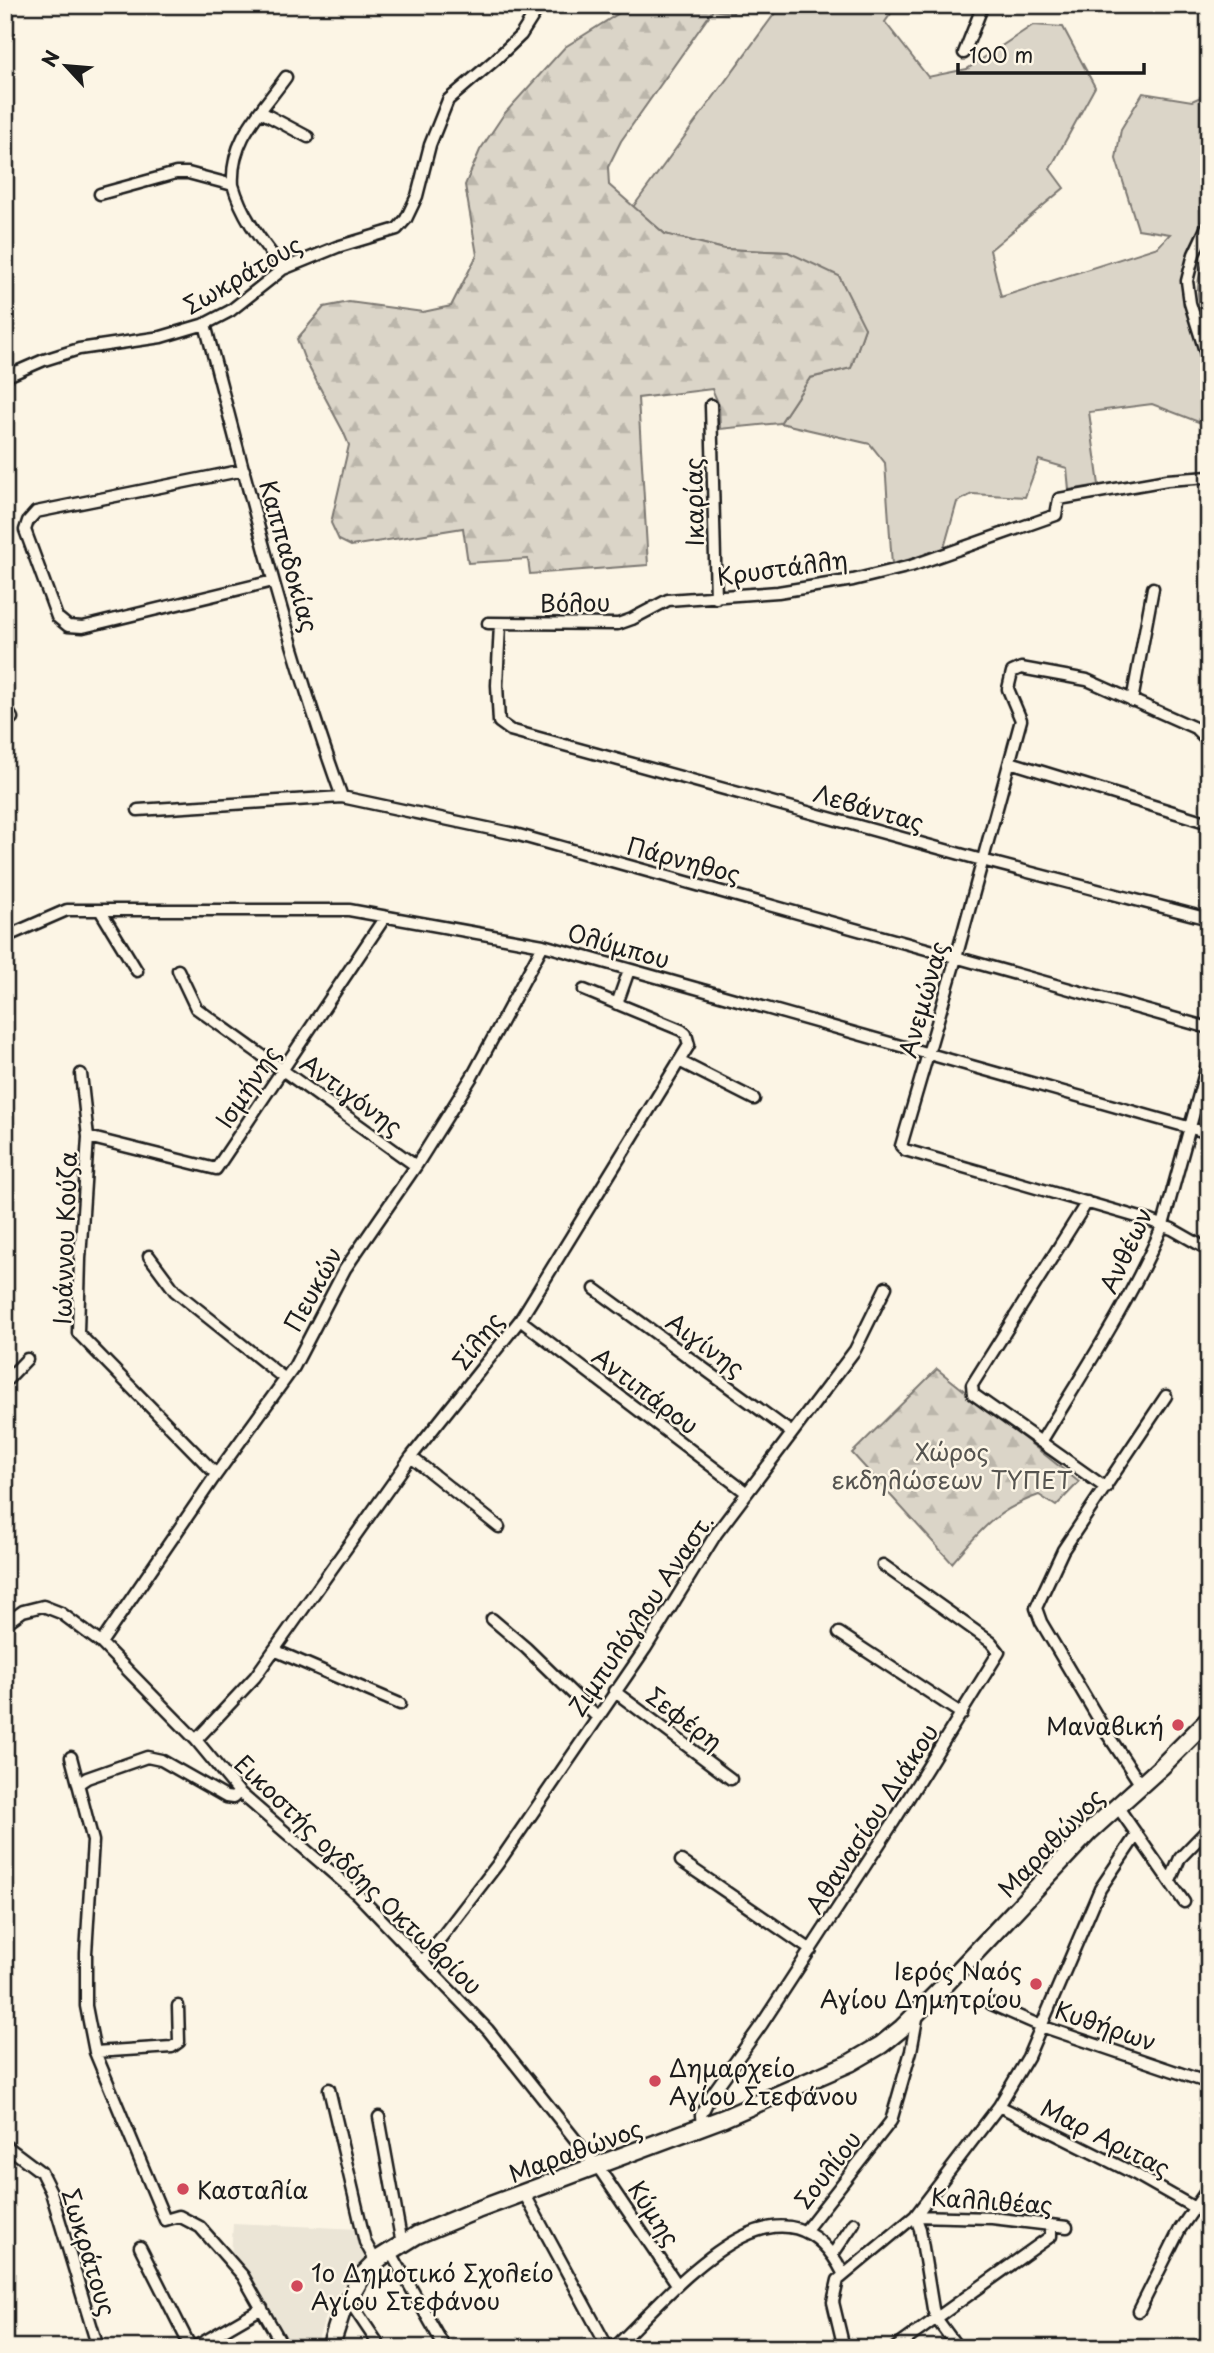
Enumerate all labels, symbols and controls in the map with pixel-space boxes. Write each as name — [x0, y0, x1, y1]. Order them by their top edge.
north arrow — [32, 32, 102, 102]
scale bar — [958, 32, 1144, 76]
text: 100 m — [969, 38, 1033, 70]
text: N — [34, 45, 66, 71]
street label: Σωκράτους — [176, 226, 308, 322]
street label: Ικαρίας — [674, 457, 712, 547]
street label: Καππαδοκίας — [251, 476, 329, 636]
street label: Κρυστάλλη — [714, 540, 850, 594]
street label: Βόλου — [539, 583, 611, 621]
street label: Λεβάντας — [810, 774, 928, 840]
street label: Πάρνηθος — [623, 827, 745, 891]
street label: Ολύμπου — [564, 913, 674, 977]
street label: Ανεμώνας — [888, 937, 956, 1061]
street label: Ισμήνης — [206, 1037, 288, 1135]
street label: Αντιγόνης — [293, 1044, 411, 1144]
street label: Ιωάννου Κούζα — [43, 1150, 85, 1325]
street label: Ανθέων — [1089, 1201, 1161, 1299]
street label: Πευκών — [274, 1240, 350, 1338]
street label: Σίλης — [443, 1303, 511, 1377]
street label: Αιγίνης — [659, 1303, 753, 1385]
street label: Αντιπάρου — [585, 1338, 707, 1442]
park label: Χώρος εκδηλώσεων ΤΥΠΕΤ — [831, 1433, 1073, 1497]
street label: Ζιμπυλόγλου Αναστ. — [558, 1505, 722, 1723]
street label: Σεφέρη — [639, 1677, 731, 1759]
place label: Μαναβική — [1046, 1707, 1164, 1743]
street label: Αθανασίου Διάκου — [796, 1716, 946, 1920]
marker: Μαναβική — [1170, 1717, 1186, 1733]
street label: Εικοστής ογδόης Οκτωβρίου — [227, 1746, 491, 2002]
street label: Μαραθώνος — [989, 1779, 1111, 1905]
place label: Ιερός Ναός Αγίου Δημητρίου — [820, 1952, 1022, 2016]
marker: Ιερός Ναός Αγίου Δημητρίου — [1028, 1976, 1044, 1992]
street label: Κυθήρων — [1051, 1991, 1161, 2059]
place label: Δημαρχείο Αγίου Στεφάνου — [669, 2049, 858, 2113]
marker: Δημαρχείο Αγίου Στεφάνου — [647, 2073, 663, 2089]
street label: Μαρ Αριτας — [1035, 2089, 1177, 2185]
street label: Μαραθώνος — [503, 2109, 647, 2191]
street label: Σουλίου — [785, 2122, 869, 2216]
place label: Κασταλία — [197, 2171, 309, 2207]
street label: Κύμης — [620, 2173, 690, 2253]
street label: Καλλιθέας — [930, 2178, 1054, 2222]
marker: Κασταλία — [175, 2181, 191, 2197]
street label: Σωκράτους — [54, 2184, 126, 2320]
place label: 1ο Δημοτικό Σχολείο Αγίου Στεφάνου — [311, 2254, 554, 2318]
marker: 1ο Δημοτικό Σχολείο Αγίου Στεφάνου — [289, 2278, 305, 2294]

